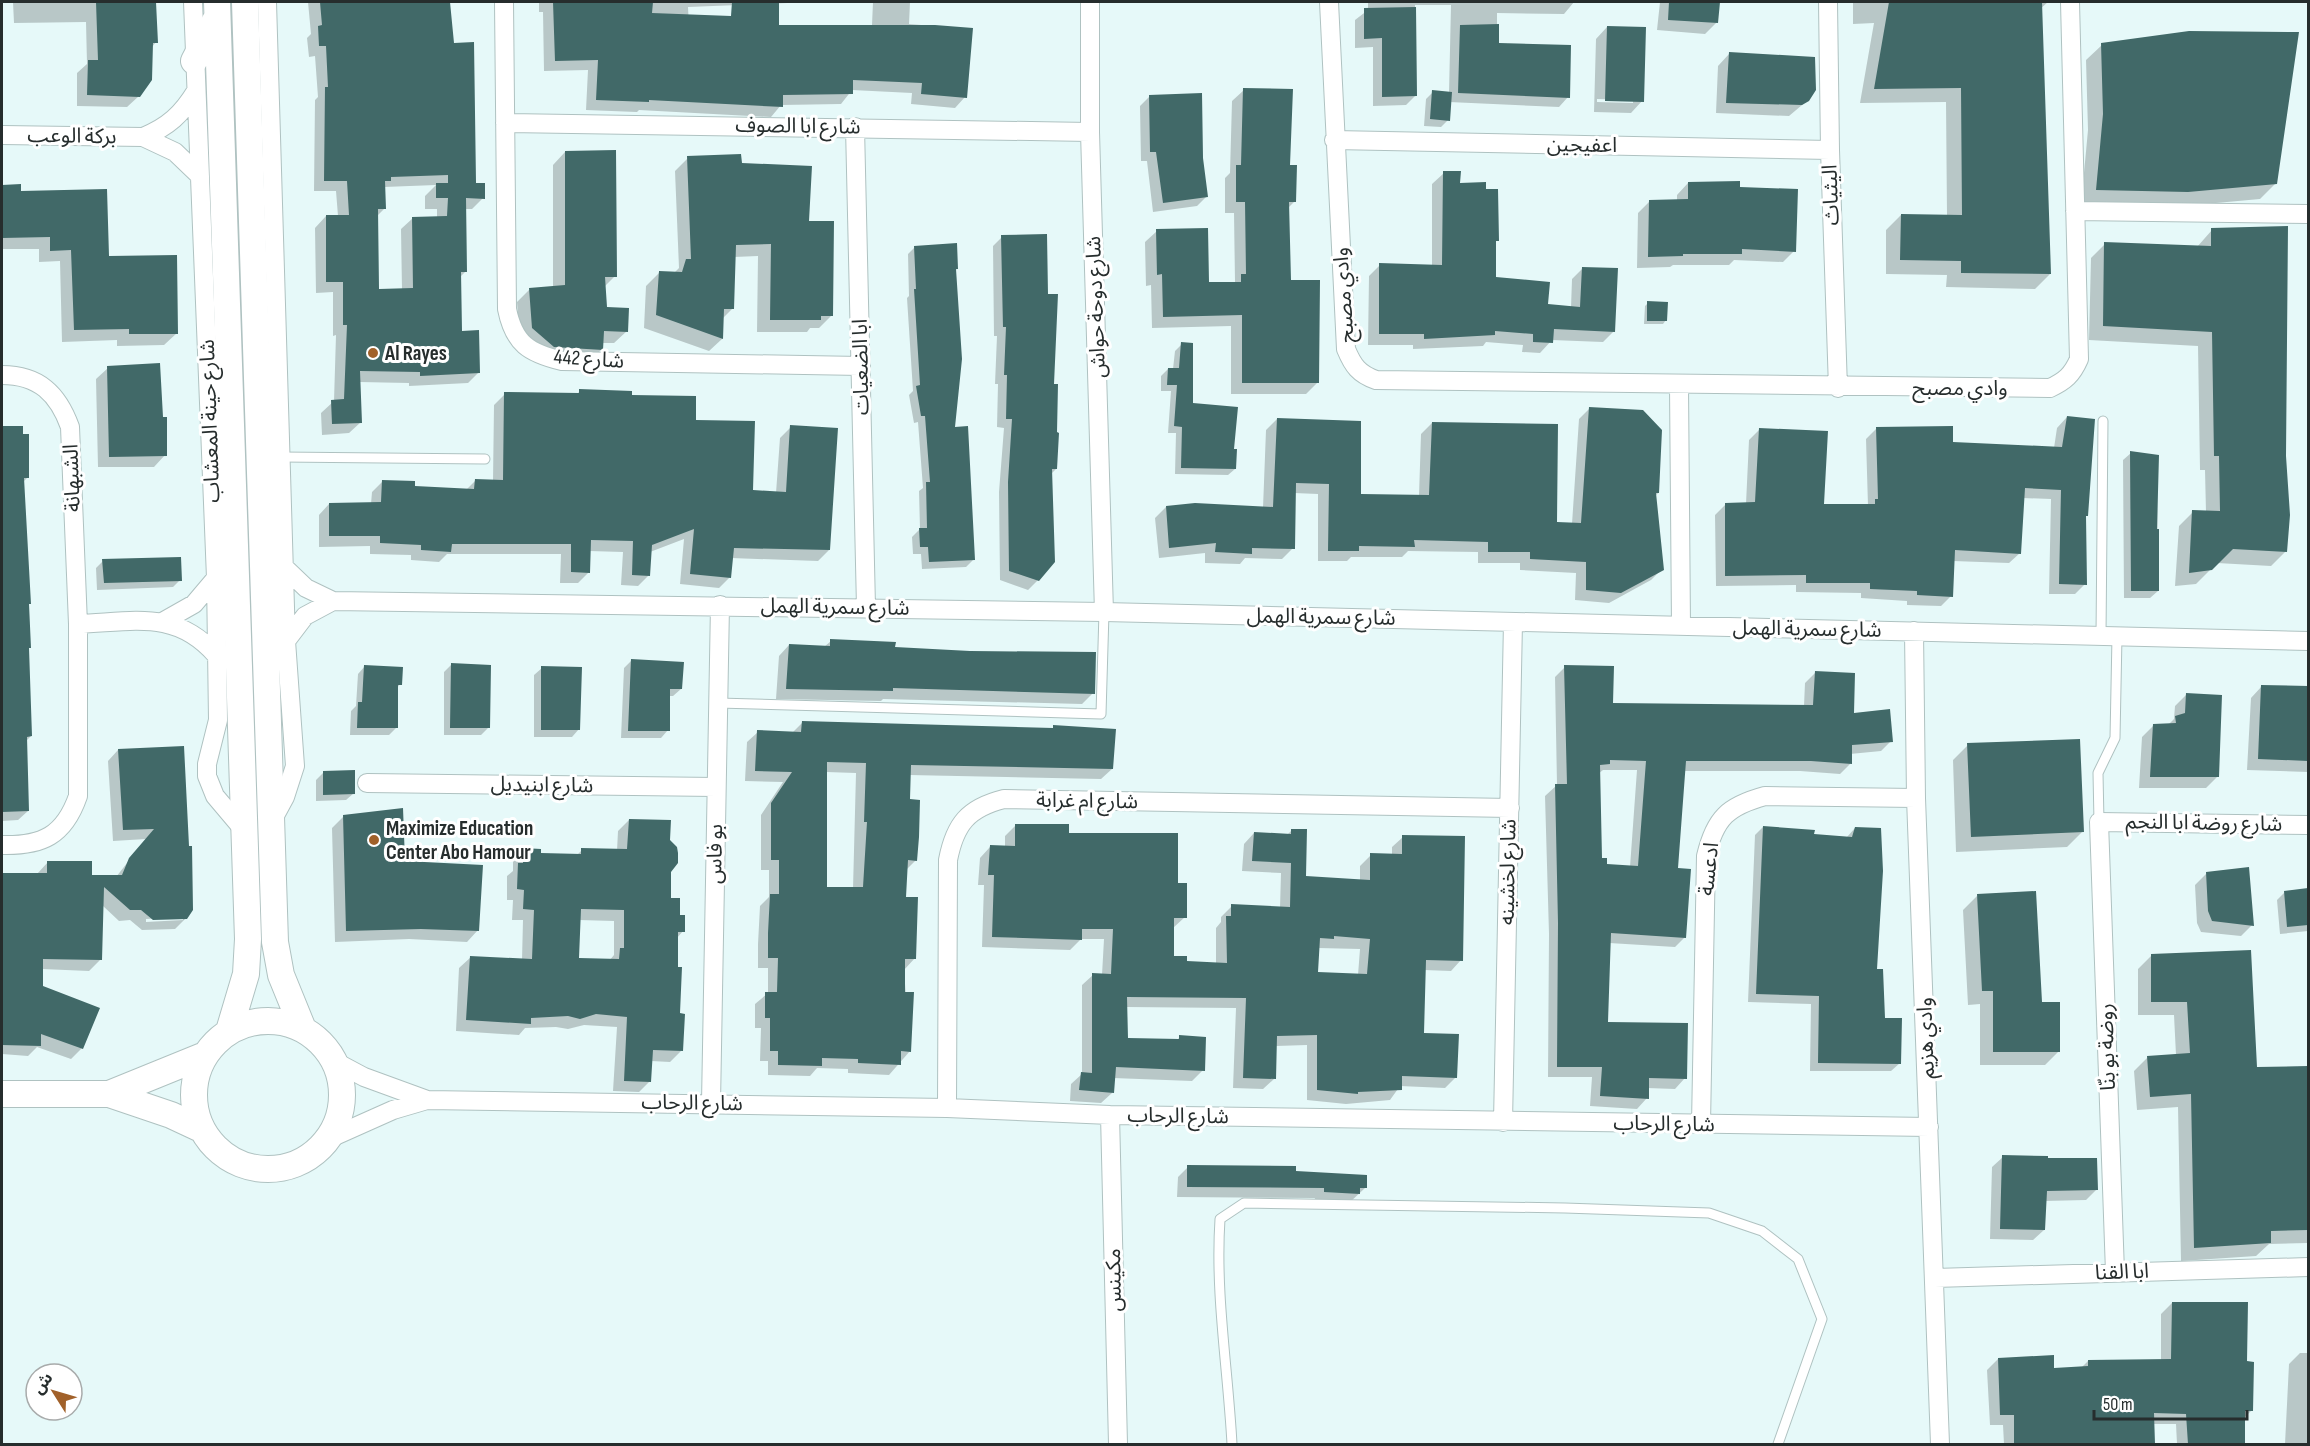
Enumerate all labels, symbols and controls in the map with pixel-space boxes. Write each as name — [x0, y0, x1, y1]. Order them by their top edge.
street label: شارع ابا الصوف — [735, 112, 861, 142]
street label: بركة الوعب — [27, 123, 117, 149]
street label: اعفيجين — [1547, 132, 1617, 158]
street label: اليثياث — [1817, 164, 1845, 226]
street label: شارع دوحة حواش — [1081, 235, 1113, 379]
street label: وادي مصبح — [1328, 246, 1363, 344]
street label: ابا الضعيات — [848, 319, 874, 415]
street label: شارع حينة المعشاب — [195, 339, 227, 503]
place label: Al Rayes — [384, 341, 447, 366]
street label: شارع 442 — [553, 344, 625, 376]
marker: Al Rayes — [366, 346, 380, 360]
street label: وادي مصبح — [1912, 376, 2008, 403]
street label: الشبهانة — [58, 444, 86, 512]
street label: شارع سمرية الهمل — [760, 593, 910, 623]
street label: شارع سمرية الهمل — [1246, 603, 1396, 633]
street label: شارع سمرية الهمل — [1732, 615, 1882, 645]
street label: شارع ابنيديل — [490, 772, 594, 800]
street label: شارع ام غرابة — [1036, 788, 1138, 817]
street label: شارع روضة ابا النجم — [2125, 809, 2283, 839]
place label: Maximize Education Center Abo Hamour — [386, 816, 533, 865]
street label: شارع لخشينه — [1495, 819, 1523, 925]
street label: بو فاس — [702, 824, 728, 884]
marker: Maximize Education Center Abo Hamour — [367, 833, 381, 847]
street label: ادعسة — [1694, 841, 1724, 897]
street label: وادي هزيم — [1912, 997, 1943, 1079]
street label: روضة بو بنّا — [2093, 1003, 2121, 1091]
street label: شارع الرحاب — [641, 1090, 743, 1118]
street label: شارع الرحاب — [1127, 1103, 1229, 1131]
street label: شارع الرحاب — [1613, 1111, 1715, 1139]
street label: مكينس — [1101, 1248, 1127, 1312]
street label: ابا القنا — [2094, 1259, 2150, 1285]
north arrow — [24, 1362, 84, 1422]
text: ش — [29, 1369, 57, 1398]
scale bar — [2094, 1383, 2247, 1421]
text: 50 m — [2103, 1394, 2133, 1415]

